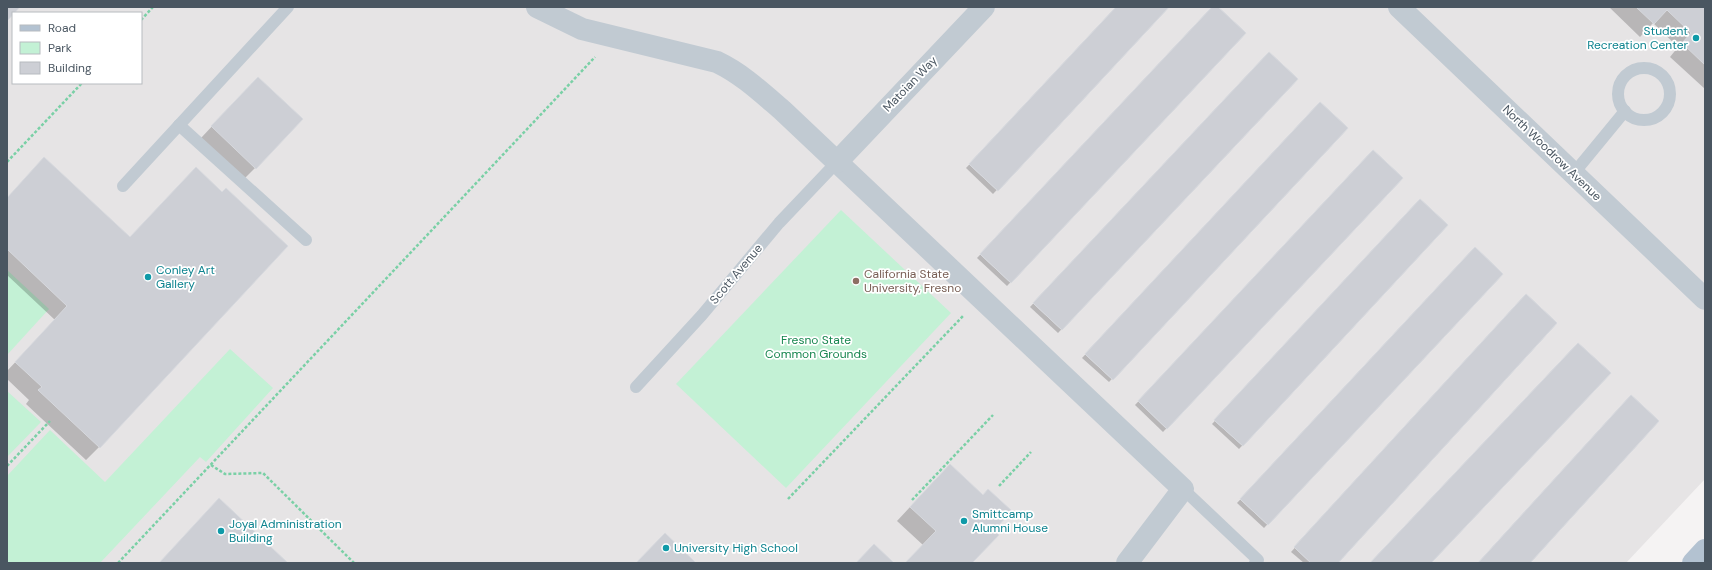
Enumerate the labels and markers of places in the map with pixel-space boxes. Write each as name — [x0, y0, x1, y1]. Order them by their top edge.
place label: Student Recreation Center — [1587, 23, 1689, 53]
marker: Student Recreation Center — [1691, 33, 1701, 43]
place label: Conley Art Gallery — [156, 262, 215, 292]
place label: California State University, Fresno — [864, 266, 961, 296]
marker: Conley Art Gallery — [143, 272, 153, 282]
marker: California State University, Fresno — [851, 276, 861, 286]
place label: Smittcamp Alumni House — [972, 506, 1048, 536]
place label: Joyal Administration Building — [229, 516, 342, 546]
marker: Smittcamp Alumni House — [959, 516, 969, 526]
marker: Joyal Administration Building — [216, 526, 226, 536]
place label: University High School — [674, 540, 798, 556]
marker: University High School — [661, 543, 671, 553]

